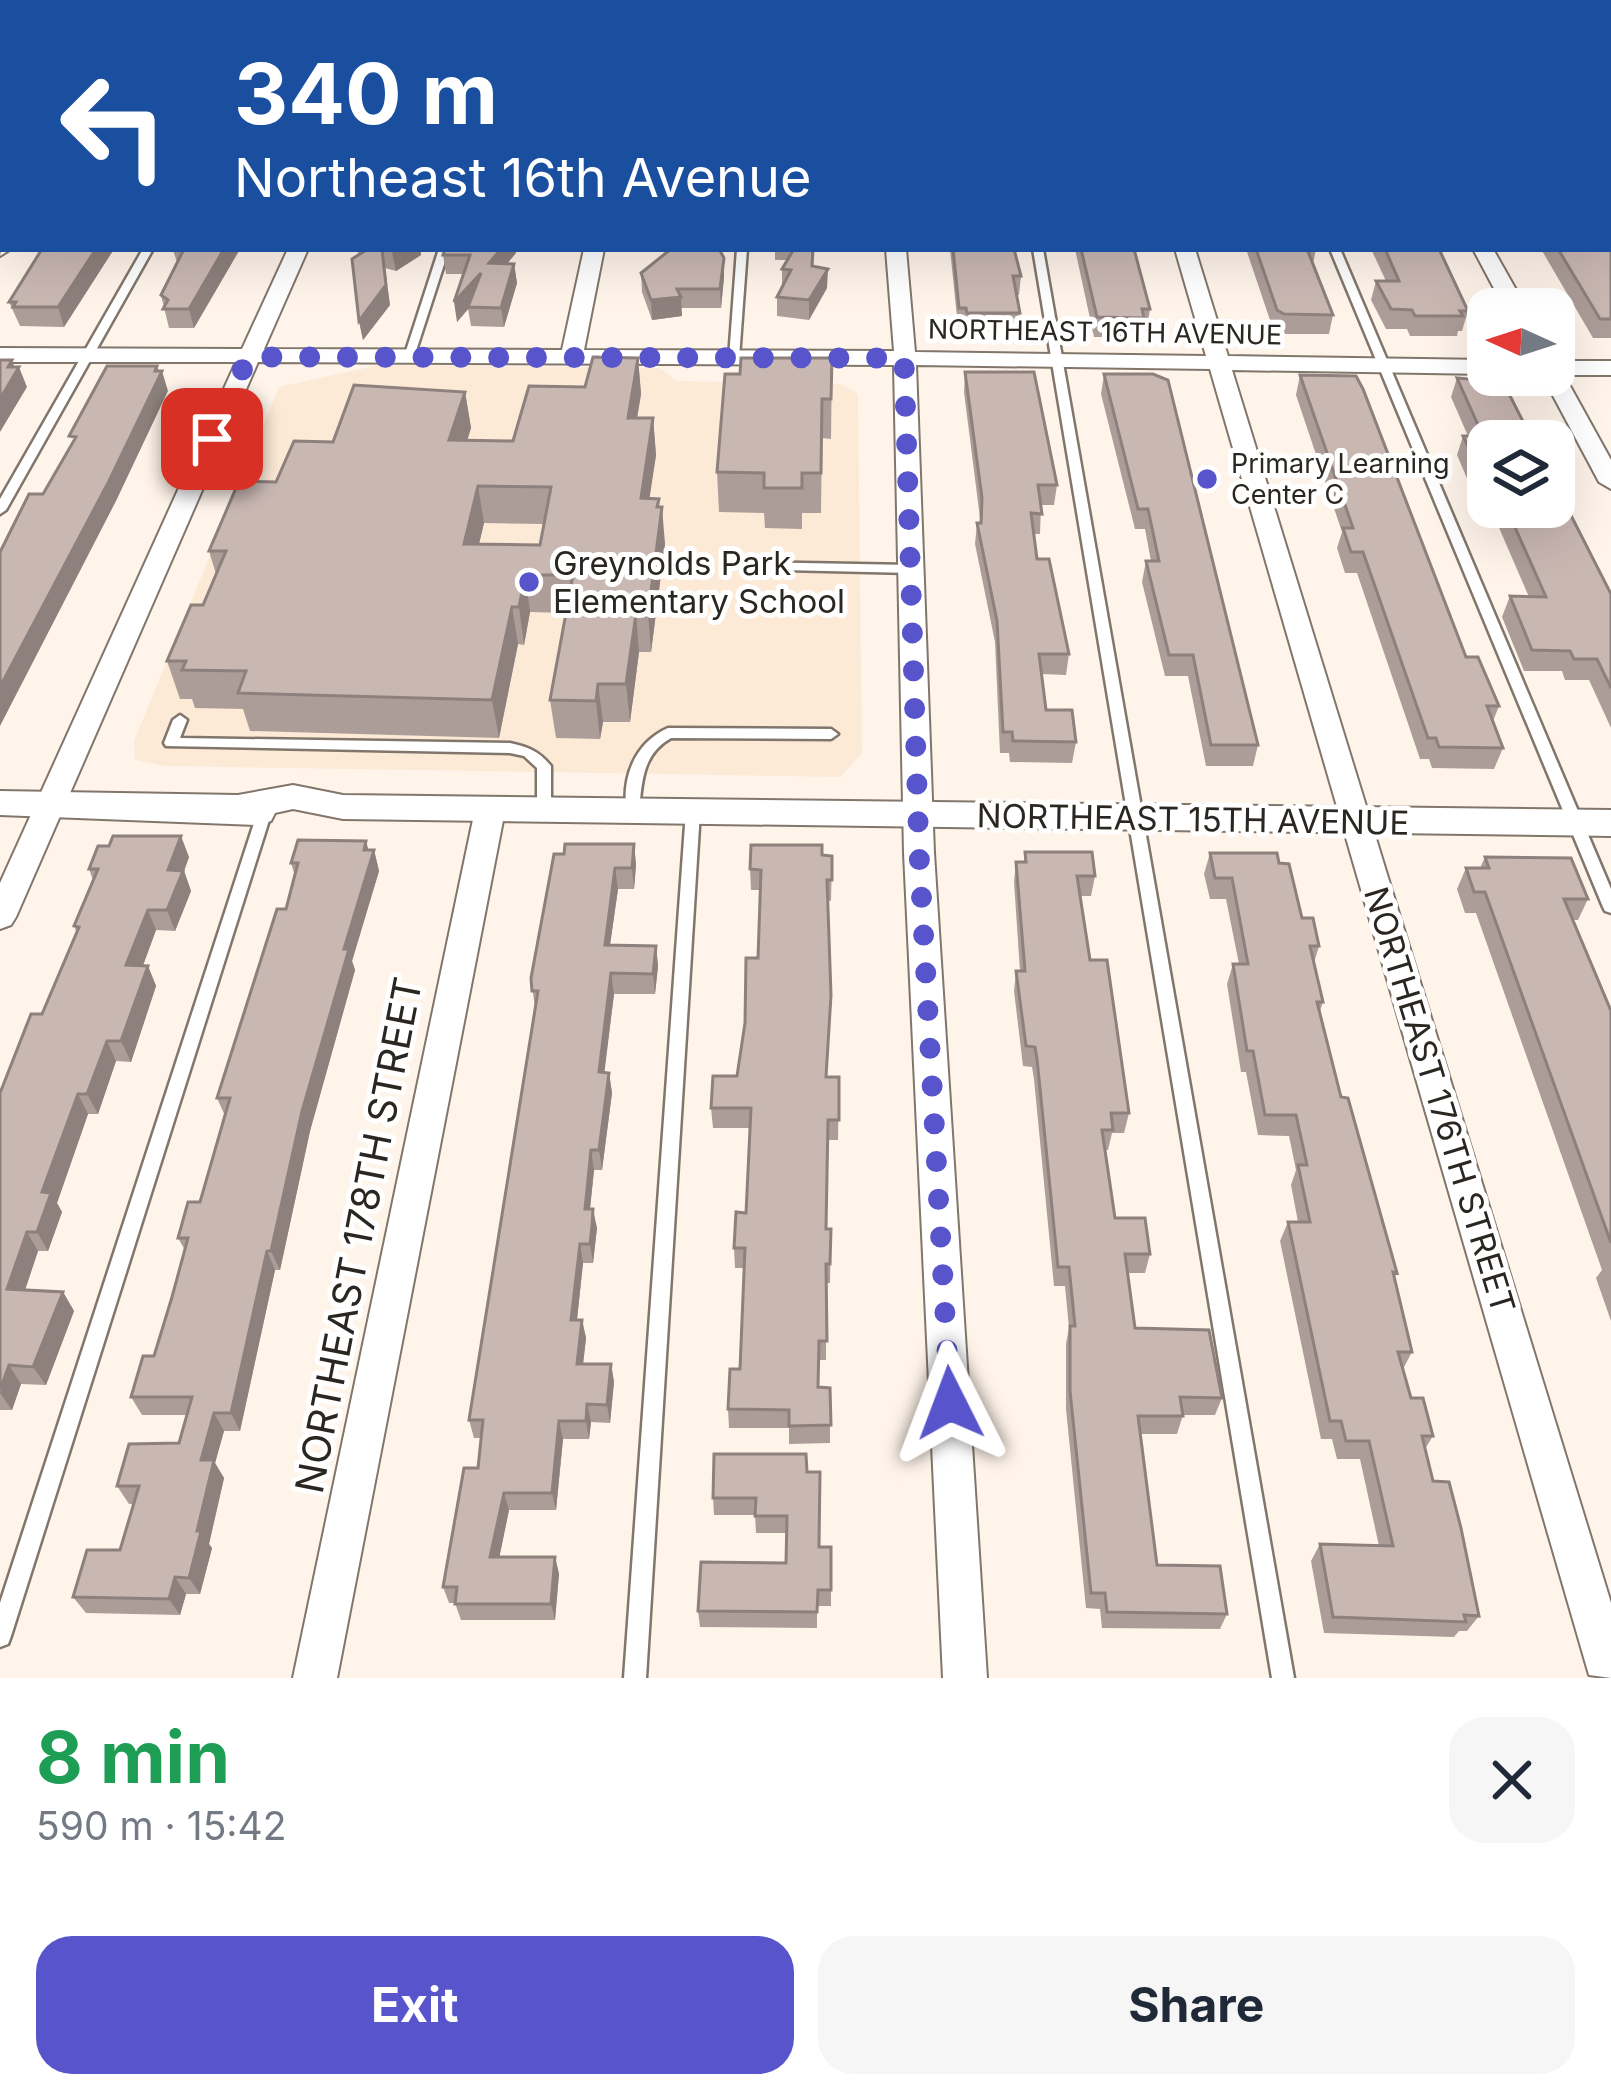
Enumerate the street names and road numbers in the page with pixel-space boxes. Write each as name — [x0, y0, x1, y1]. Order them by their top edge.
street label: NORTHEAST 16TH AVENUE — [928, 312, 1282, 352]
street label: NORTHEAST 15TH AVENUE — [976, 795, 1410, 843]
street label: NORTHEAST 176TH STREET — [1356, 882, 1524, 1318]
street label: NORTHEAST 178TH STREET — [285, 973, 431, 1497]

